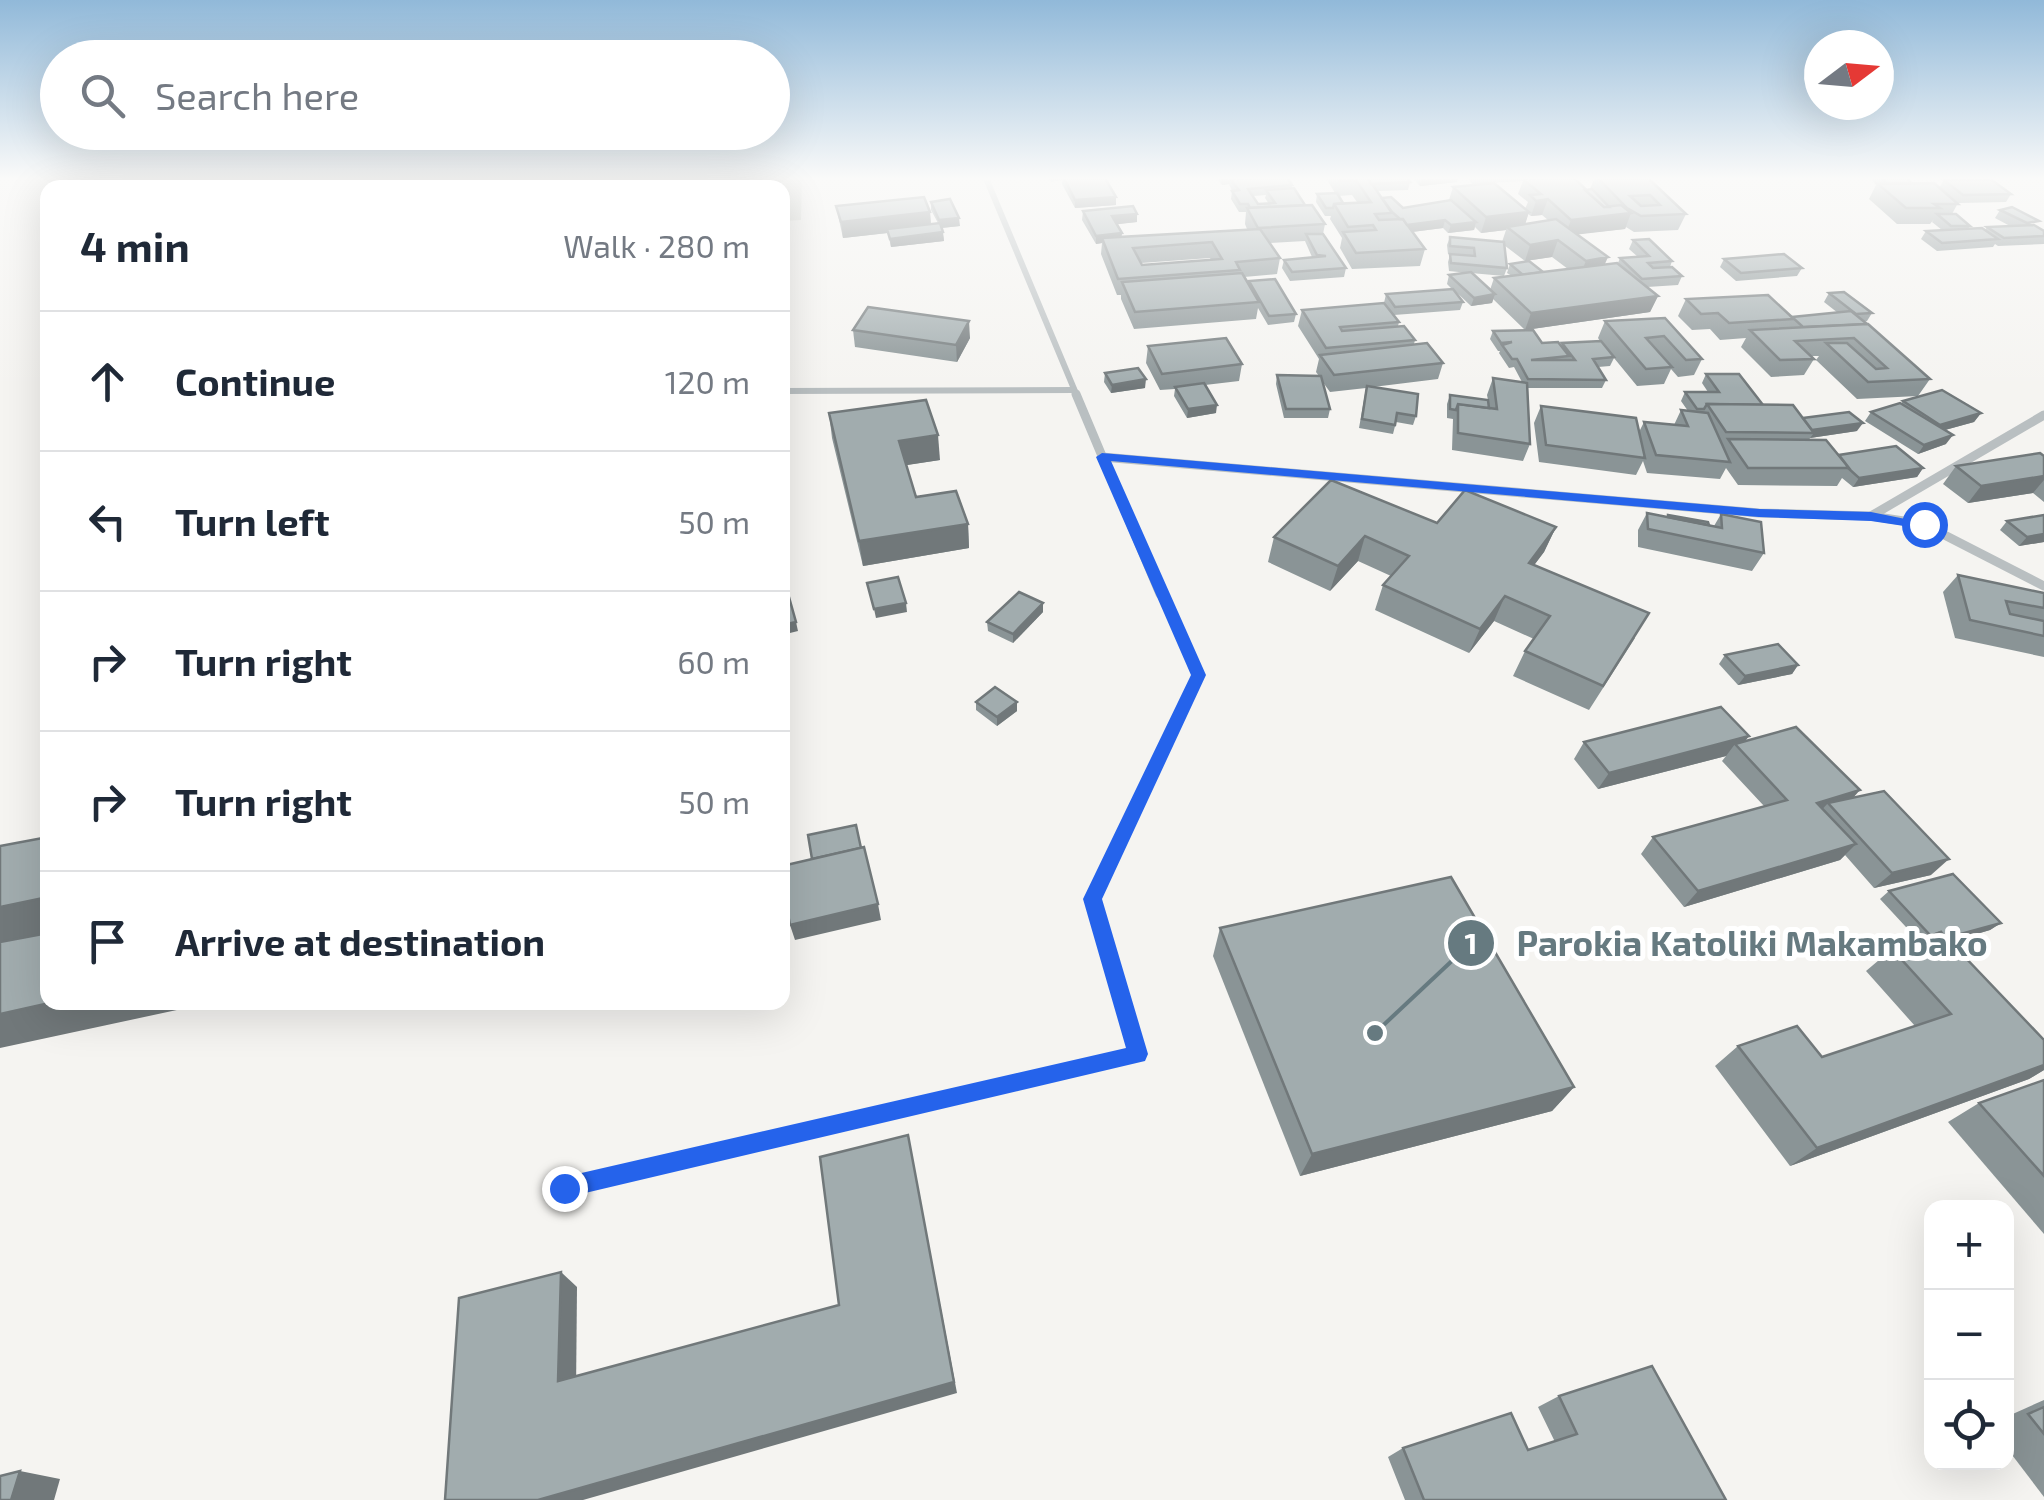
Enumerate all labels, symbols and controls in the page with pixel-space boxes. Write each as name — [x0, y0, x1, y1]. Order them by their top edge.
north arrow — [1804, 30, 1894, 120]
search box — [40, 40, 790, 150]
icon: search — [75, 68, 130, 123]
text: Search here — [155, 72, 359, 118]
text: 4 min — [80, 220, 190, 270]
text: Walk · 280 m — [563, 226, 750, 264]
icon: ahead — [80, 354, 135, 409]
text: Continue — [175, 358, 335, 404]
text: 120 m — [665, 362, 750, 400]
icon: left — [80, 494, 135, 549]
text: Turn left — [175, 498, 330, 544]
text: 50 m — [678, 502, 750, 540]
route start — [1902, 502, 1948, 548]
icon: right — [80, 634, 135, 689]
text: Turn right — [175, 638, 352, 684]
text: 60 m — [677, 642, 750, 680]
icon: right — [80, 774, 135, 829]
text: Turn right — [175, 778, 352, 824]
text: 50 m — [678, 782, 750, 820]
callout: Parokia Katoliki Makambako — [1446, 911, 2007, 976]
icon: arrive — [80, 914, 135, 969]
text: Arrive at destination — [175, 918, 545, 964]
text: Parokia Katoliki Makambako — [1516, 921, 1988, 963]
text: 1 — [1465, 924, 1477, 960]
route end — [542, 1166, 588, 1212]
map controls — [1924, 1200, 2014, 1470]
button: + — [1924, 1200, 2014, 1290]
button: − — [1924, 1290, 2014, 1380]
button: locate — [1924, 1380, 2014, 1470]

